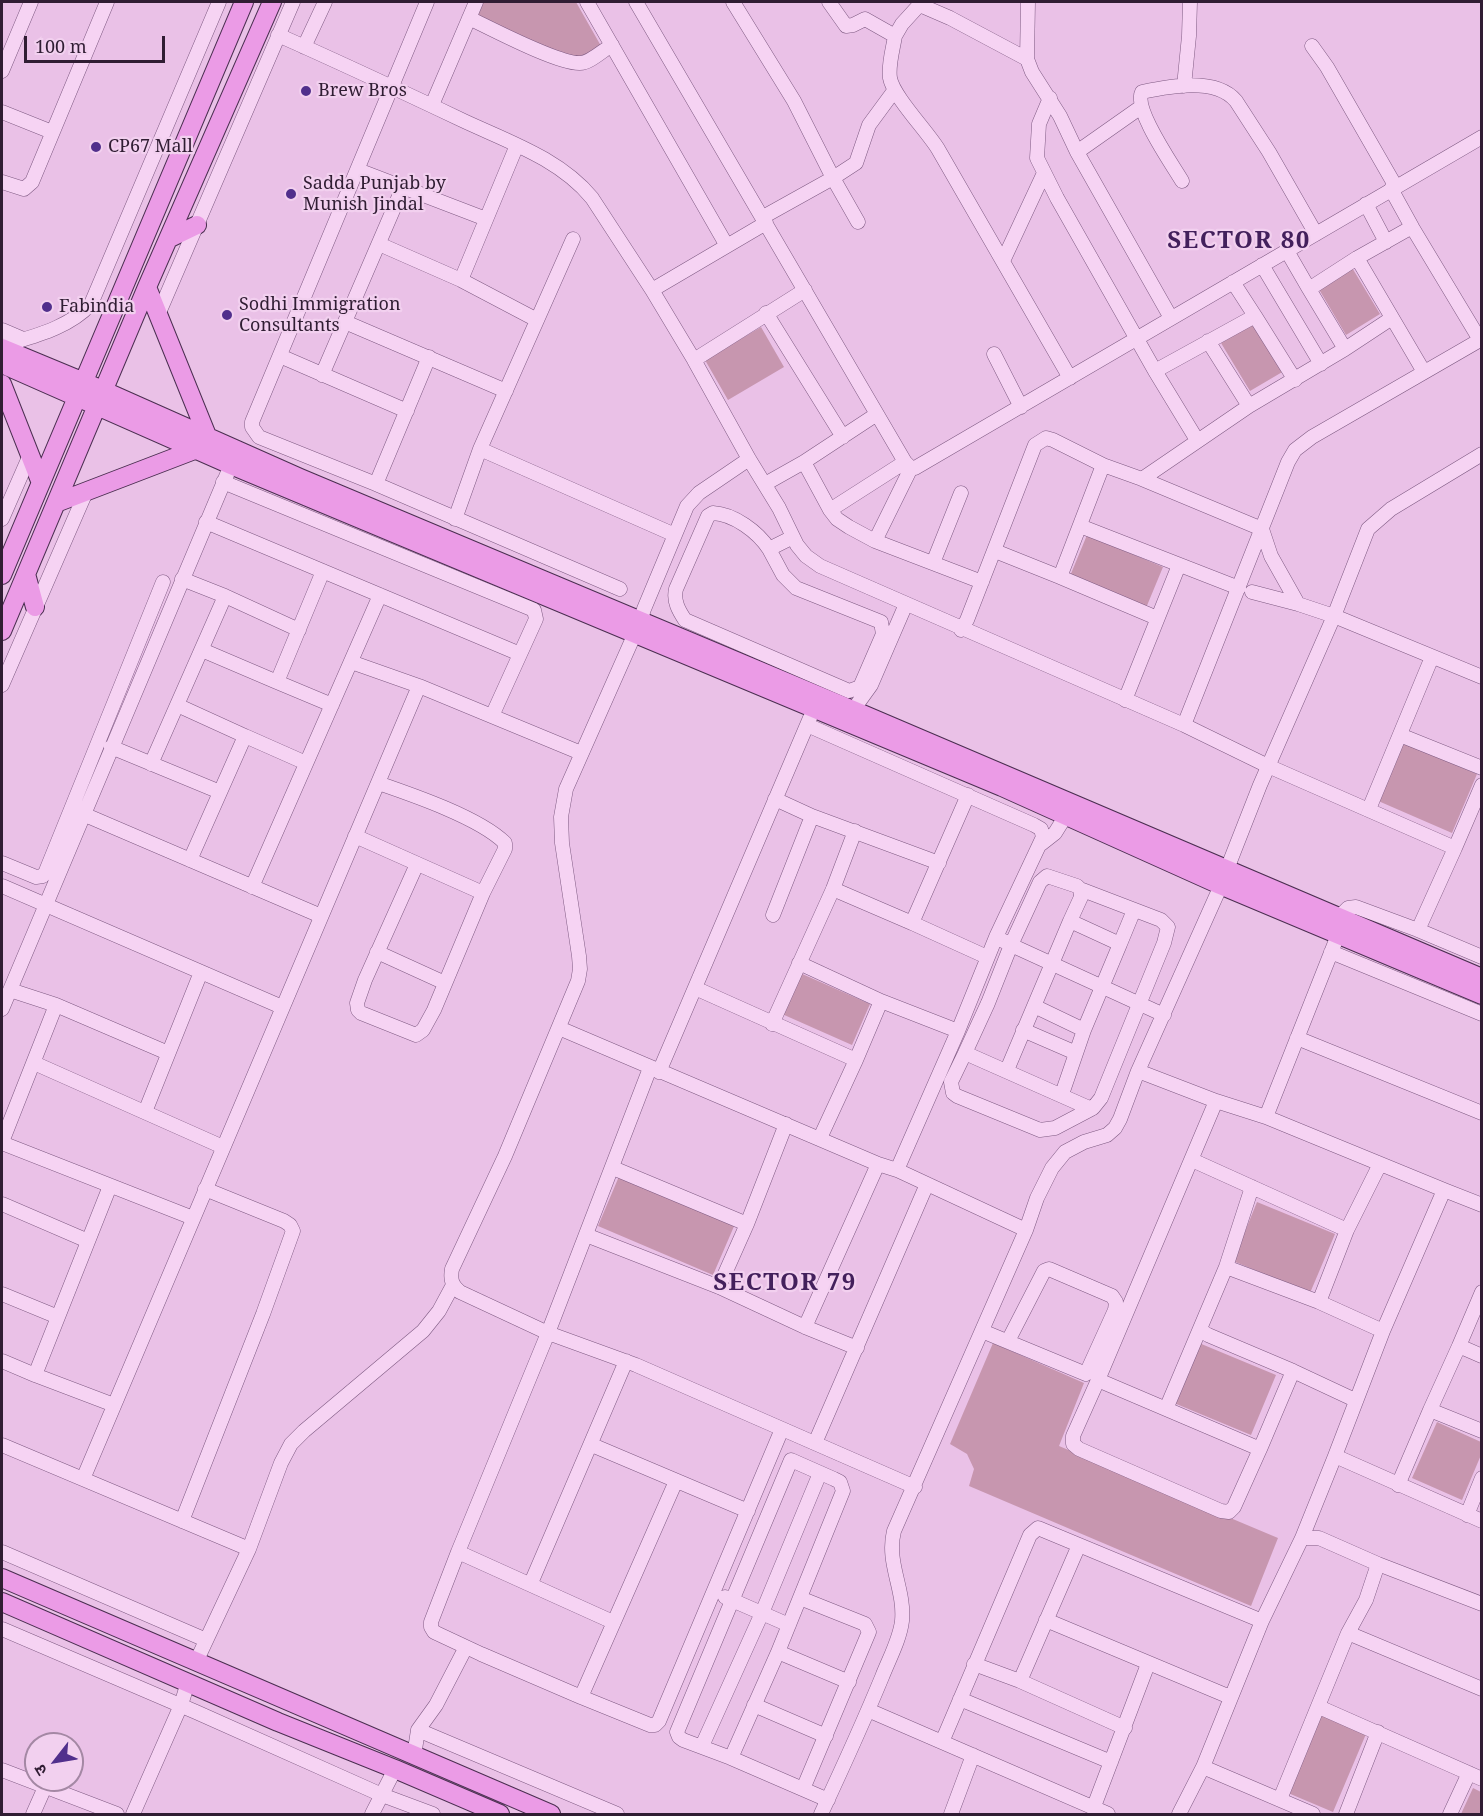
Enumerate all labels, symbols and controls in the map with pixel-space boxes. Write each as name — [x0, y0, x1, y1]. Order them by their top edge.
scale bar — [27, 24, 168, 62]
text: 100 m — [35, 34, 87, 58]
place label: Brew Bros — [318, 80, 407, 102]
marker: Brew Bros — [299, 84, 313, 98]
place label: CP67 Mall — [108, 136, 193, 158]
marker: CP67 Mall — [89, 140, 103, 154]
place label: Sadda Punjab by Munish Jindal — [303, 173, 446, 216]
marker: Sadda Punjab by Munish Jindal — [284, 187, 298, 201]
district label: SECTOR 80 — [1167, 227, 1311, 255]
place label: Sodhi Immigration Consultants — [239, 294, 401, 336]
place label: Fabindia — [59, 296, 134, 318]
marker: Fabindia — [40, 300, 54, 314]
marker: Sodhi Immigration Consultants — [220, 308, 234, 322]
district label: SECTOR 79 — [713, 1269, 857, 1297]
north arrow — [24, 1732, 84, 1792]
text: उ — [28, 1761, 52, 1780]

